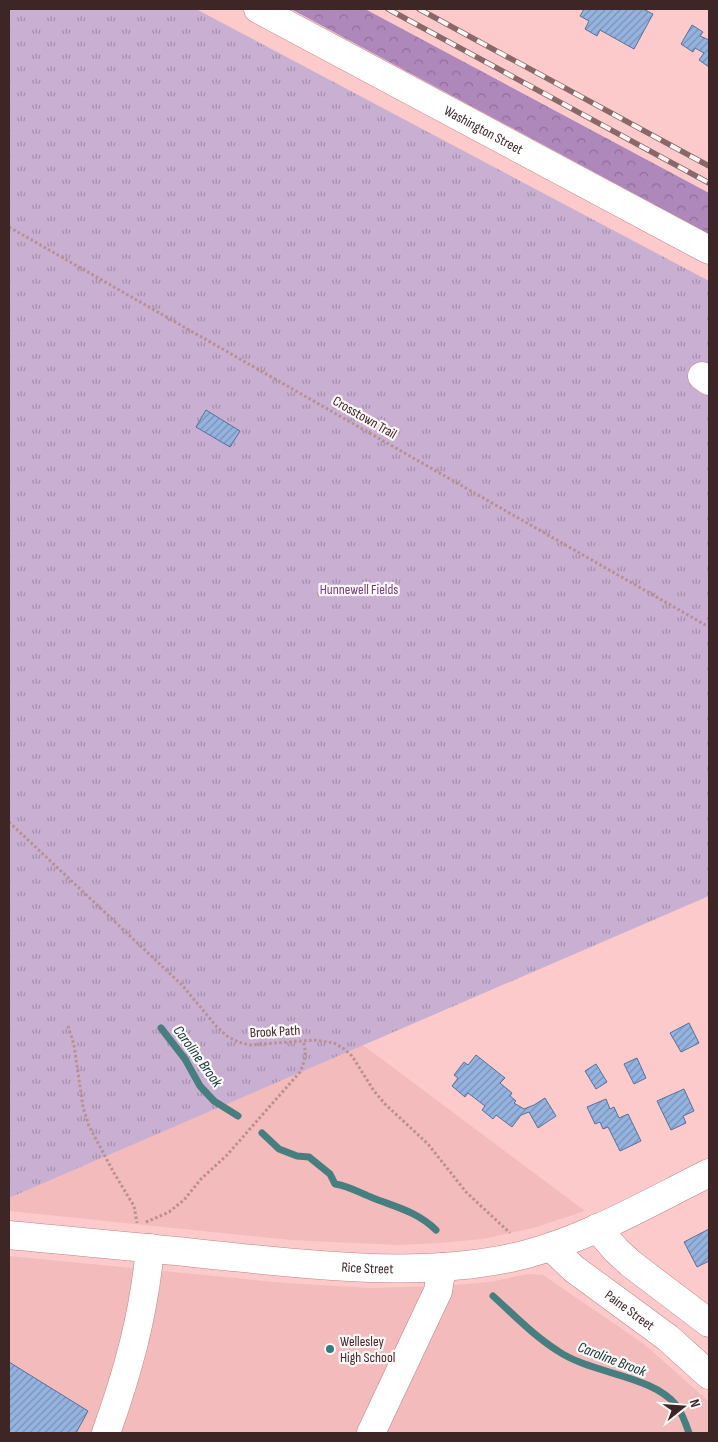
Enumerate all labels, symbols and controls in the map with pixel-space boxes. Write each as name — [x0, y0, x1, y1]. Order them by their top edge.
street label: Washington Street — [441, 102, 526, 158]
street label: Crosstown Trail — [330, 392, 400, 443]
park label: Hunnewell Fields — [320, 581, 398, 598]
water label: Caroline Brook — [169, 1022, 227, 1091]
street label: Brook Path — [249, 1022, 301, 1041]
street label: Rice Street — [341, 1259, 394, 1277]
street label: Paine Street — [601, 1287, 658, 1334]
place label: Wellesley High School — [340, 1333, 395, 1366]
water label: Caroline Brook — [575, 1338, 649, 1381]
marker: Wellesley High School — [324, 1343, 336, 1355]
north arrow — [658, 1382, 708, 1432]
text: N — [686, 1397, 704, 1409]

